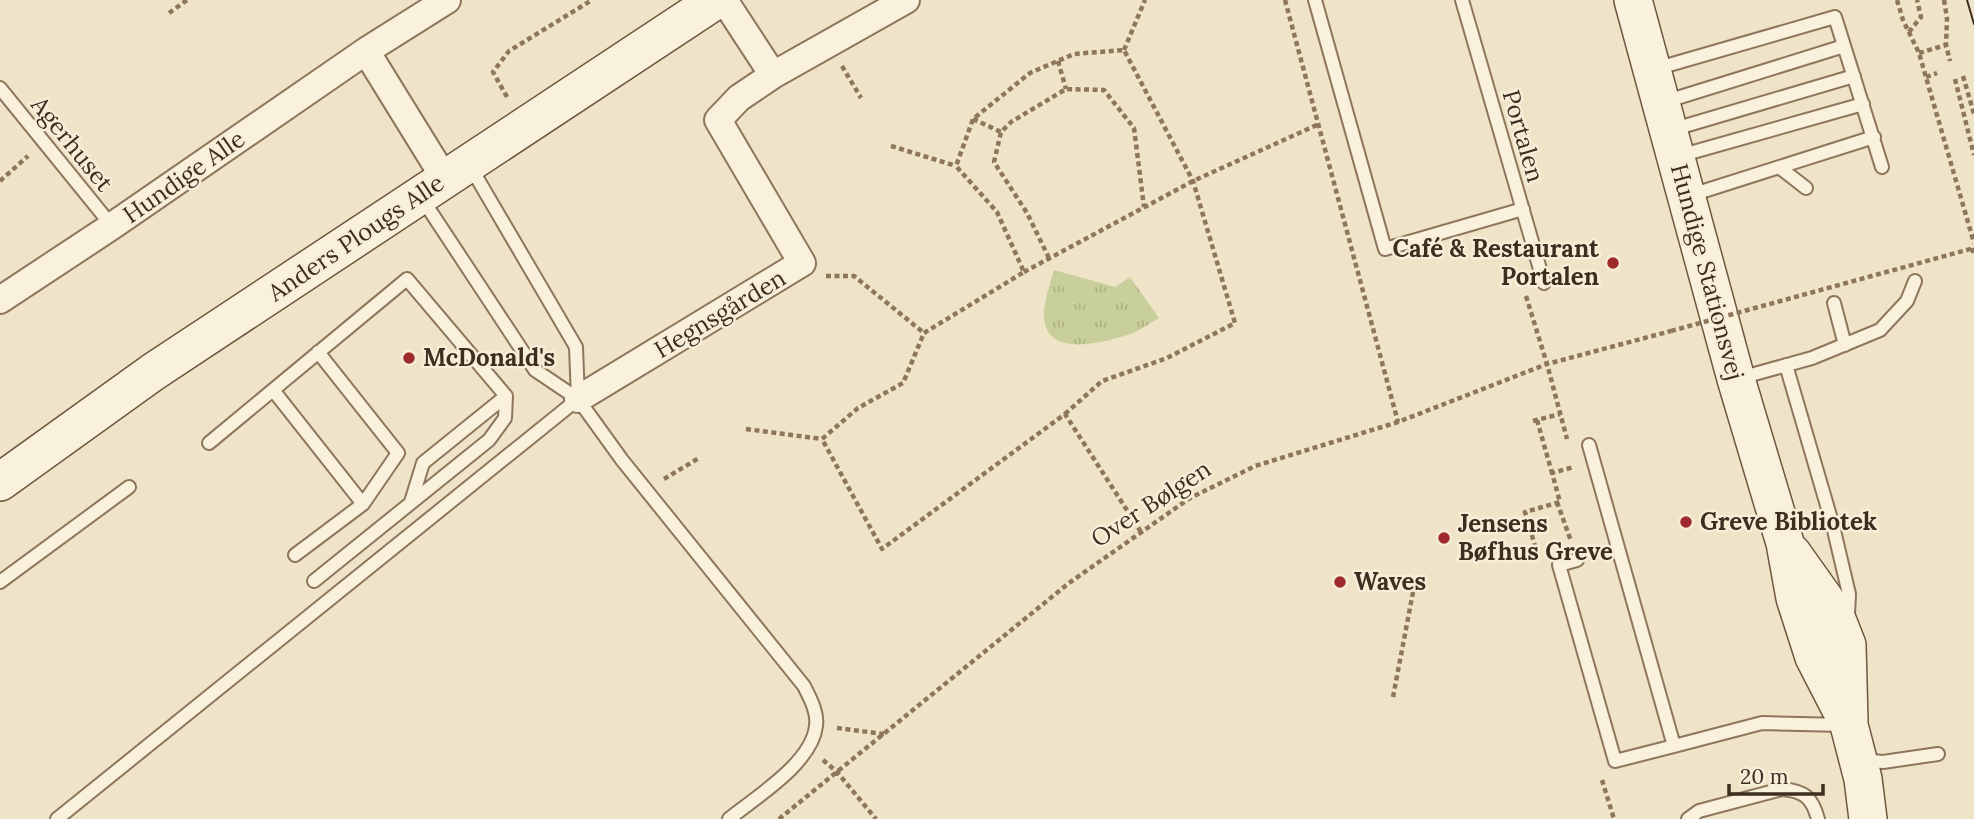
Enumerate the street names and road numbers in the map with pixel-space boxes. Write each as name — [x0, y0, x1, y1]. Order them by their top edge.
street label: Portalen — [1496, 86, 1551, 186]
street label: Agerhuset — [24, 89, 121, 198]
street label: Hundige Alle — [117, 123, 251, 230]
street label: Hundige Stationsvej — [1664, 160, 1751, 383]
street label: Anders Plougs Alle — [261, 167, 450, 309]
street label: Hegnsgården — [648, 262, 791, 365]
street label: Over Bølgen — [1085, 453, 1217, 554]

